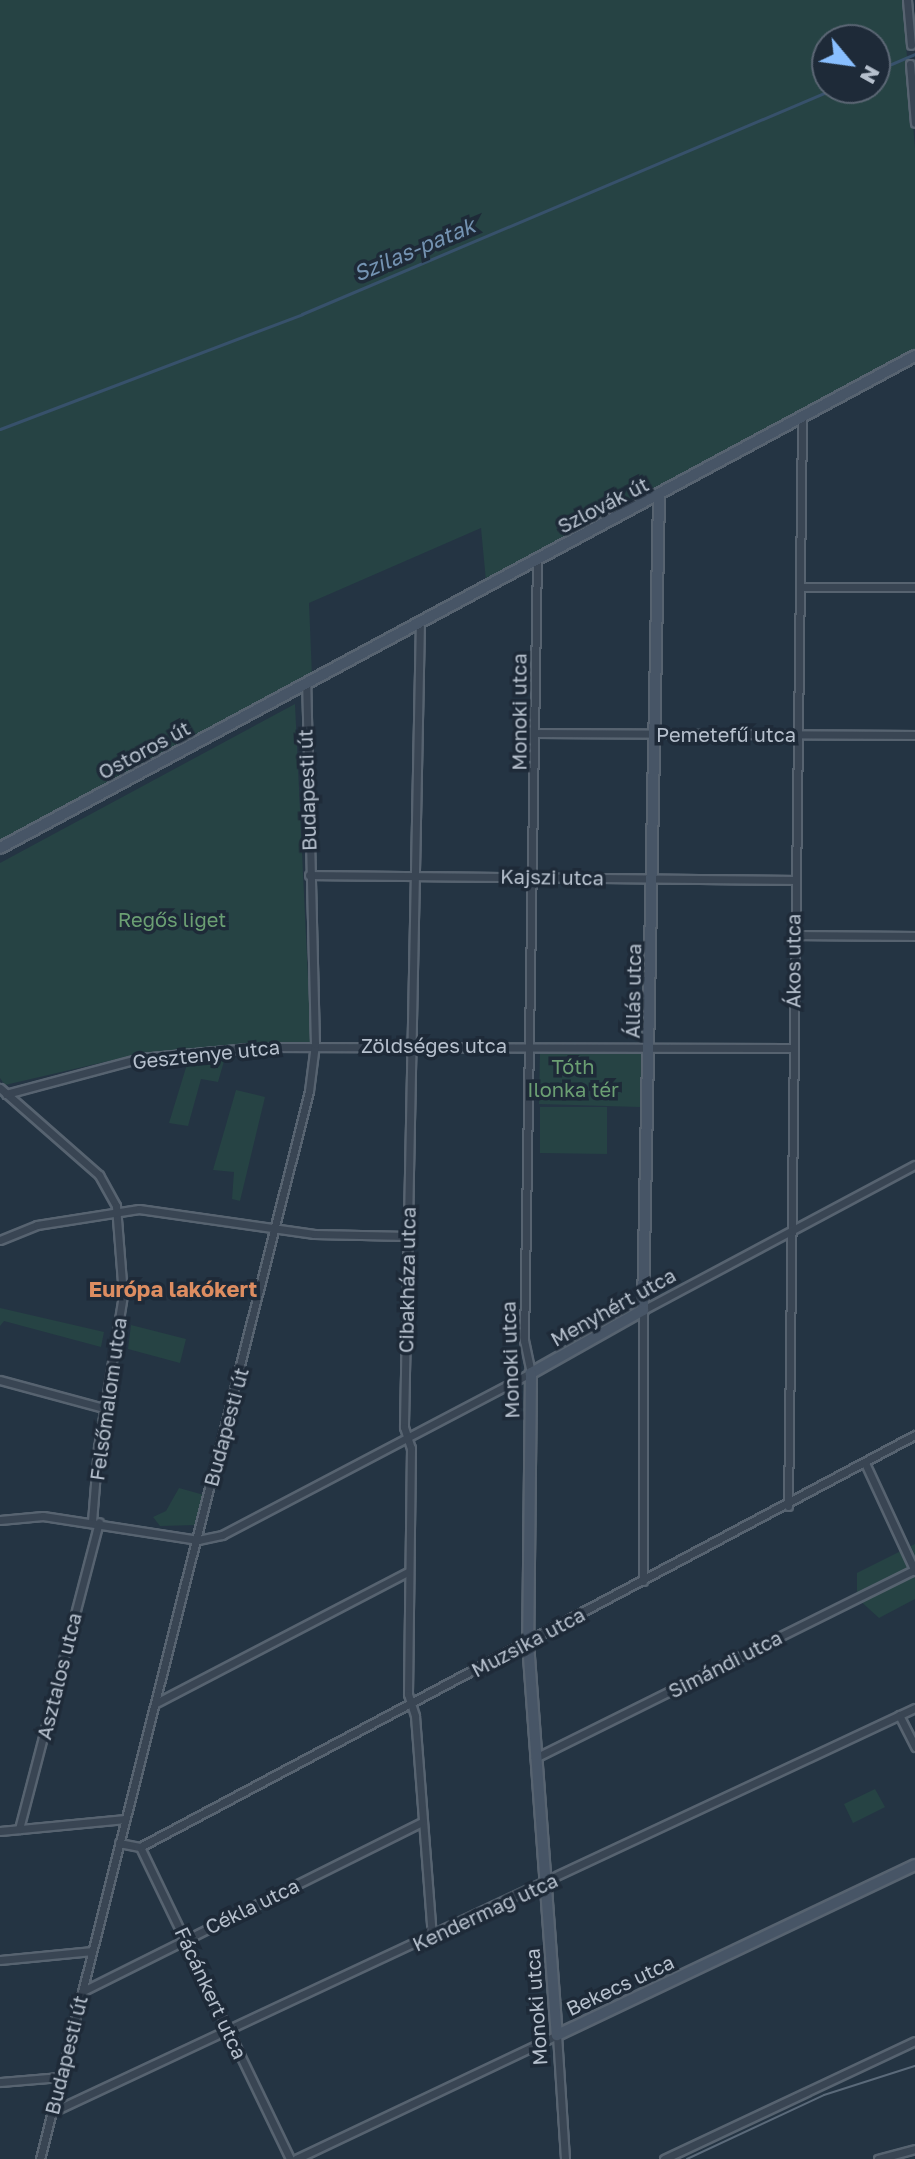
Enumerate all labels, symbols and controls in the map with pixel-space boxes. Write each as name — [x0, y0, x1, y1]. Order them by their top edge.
north arrow — [811, 24, 891, 104]
text: N — [855, 61, 887, 89]
water label: Szilas-patak — [349, 211, 479, 287]
street label: Szlovák út — [553, 472, 653, 538]
street label: Monoki utca — [507, 653, 531, 771]
street label: Ostoros út — [94, 716, 194, 784]
street label: Pemetefű utca — [656, 722, 796, 746]
street label: Budapesti út — [293, 729, 321, 851]
street label: Kajszi utca — [500, 864, 604, 890]
park label: Regős liget — [118, 907, 226, 931]
street label: Ákos utca — [781, 914, 805, 1008]
street label: Állás utca — [620, 943, 646, 1039]
street label: Zöldséges utca — [361, 1033, 507, 1057]
street label: Gesztenye utca — [131, 1034, 281, 1074]
park label: Tóth Ilonka tér — [527, 1055, 619, 1102]
street label: Cibakháza utca — [394, 1207, 420, 1353]
street label: Menyhért utca — [546, 1263, 680, 1351]
district label: Európa lakókert — [89, 1276, 257, 1302]
street label: Monoki utca — [496, 1301, 524, 1419]
street label: Felsőmalom utca — [85, 1316, 131, 1482]
street label: Budapesti út — [199, 1365, 253, 1489]
street label: Muzsika utca — [467, 1602, 589, 1682]
street label: Asztalos utca — [32, 1610, 86, 1742]
street label: Simándi utca — [664, 1625, 786, 1703]
street label: Kendermag utca — [409, 1868, 561, 1956]
street label: Cékla utca — [201, 1873, 303, 1939]
street label: Fácánkert utca — [170, 1923, 252, 2063]
street label: Monoki utca — [520, 1948, 552, 2066]
street label: Bekecs utca — [562, 1950, 678, 2020]
street label: Budapesti út — [40, 1993, 92, 2117]

